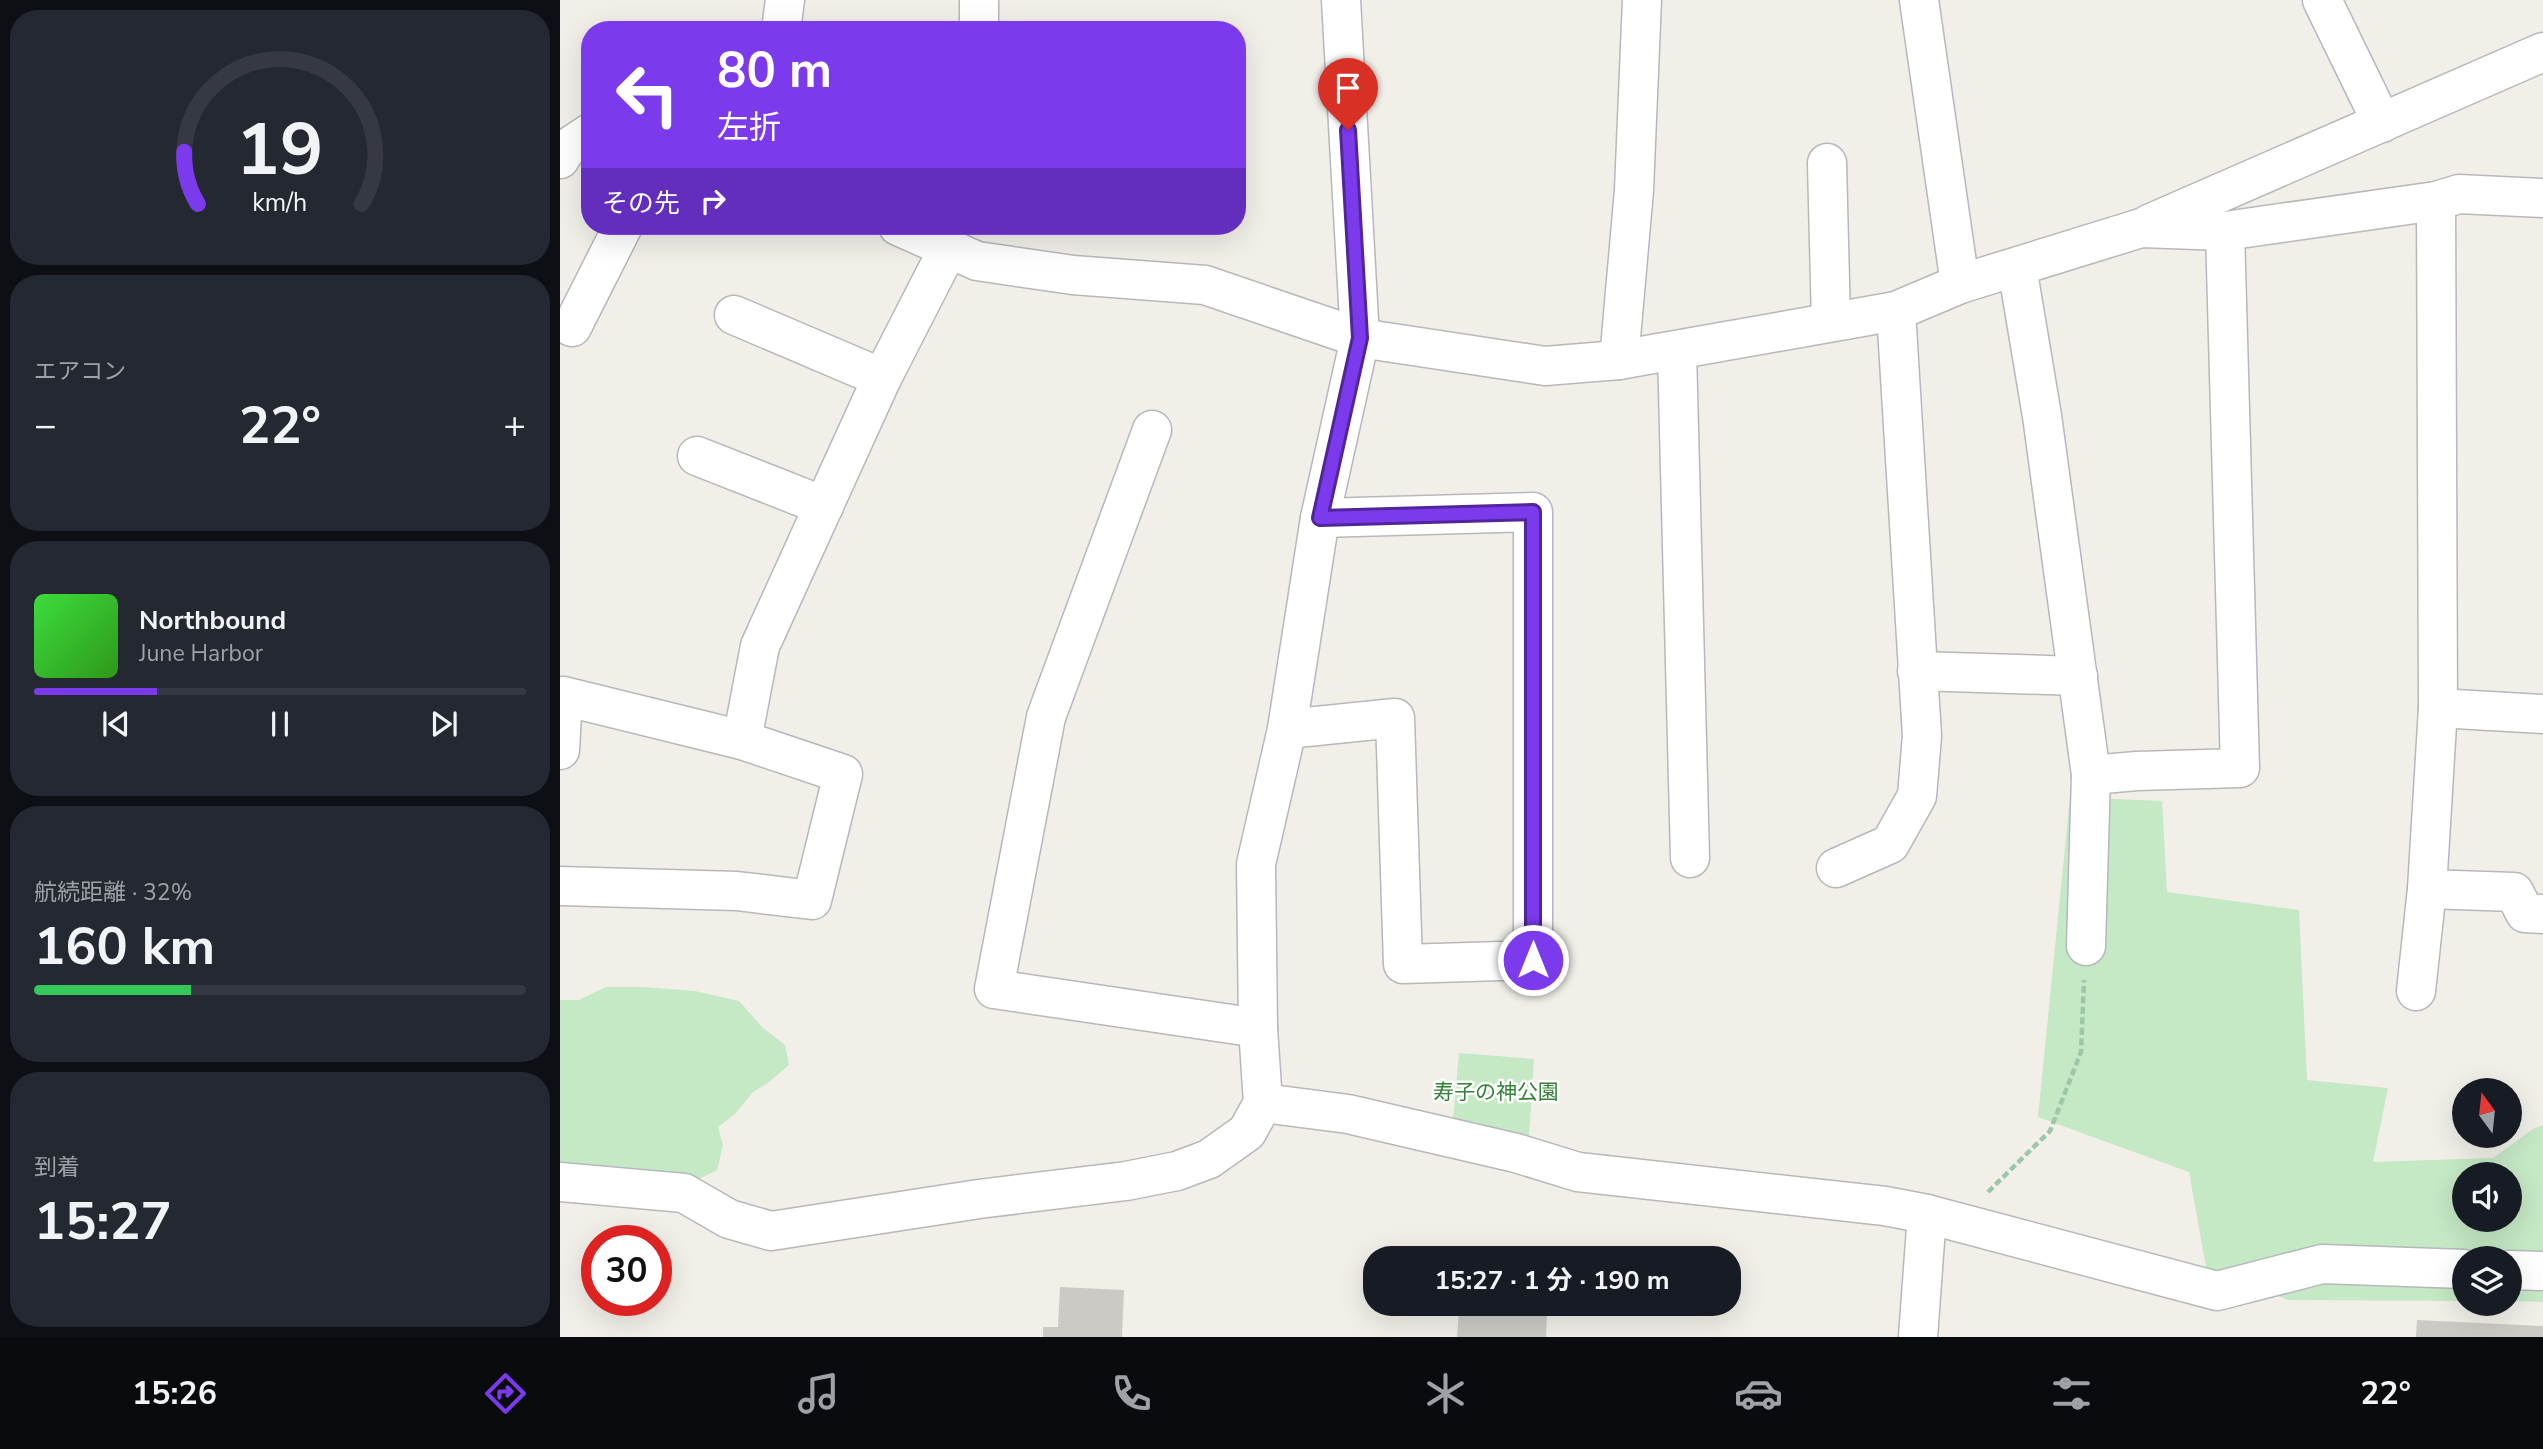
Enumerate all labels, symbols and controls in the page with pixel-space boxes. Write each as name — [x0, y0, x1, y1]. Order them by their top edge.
text: 80 m — [717, 37, 832, 104]
icon: left — [602, 49, 693, 140]
pin — [1318, 58, 1378, 130]
icon: arrive — [1329, 69, 1367, 107]
text: 19 — [236, 100, 324, 200]
text: 左折 — [717, 106, 781, 149]
icon: right — [694, 182, 732, 220]
text: km/h — [252, 186, 308, 220]
text: その先 — [602, 186, 680, 221]
text: エアコン — [34, 356, 126, 387]
text: 22° — [239, 390, 321, 461]
text: − — [34, 400, 57, 451]
text: + — [503, 400, 526, 451]
text: Northbound — [139, 603, 286, 638]
text: June Harbor — [139, 638, 263, 669]
icon: previous — [97, 705, 135, 743]
icon: pause — [261, 705, 299, 743]
icon: next — [425, 705, 463, 743]
text: 航続距離 · 32% — [34, 877, 192, 908]
text: 160 km — [34, 911, 215, 982]
position arrow — [1496, 923, 1570, 997]
park label: 寿子の神公園 — [1433, 1078, 1559, 1106]
north arrow — [2452, 1078, 2522, 1148]
map controls — [2452, 1078, 2522, 1316]
text: 到着 — [34, 1152, 80, 1183]
button: sound — [2452, 1162, 2522, 1232]
text: 15:27 — [34, 1186, 172, 1257]
speed limit sign: 30 — [581, 1225, 672, 1316]
button: layers — [2452, 1246, 2522, 1316]
text: 15:27 · 1 分 · 190 m — [1434, 1263, 1670, 1298]
icon: directions — [481, 1369, 530, 1418]
icon: music — [794, 1369, 843, 1418]
icon: phone — [1107, 1369, 1156, 1418]
icon: climate — [1421, 1369, 1470, 1418]
icon: car — [1734, 1369, 1783, 1418]
icon: filters — [2047, 1369, 2096, 1418]
text: 15:26 — [132, 1372, 217, 1415]
text: 22° — [2360, 1372, 2411, 1415]

